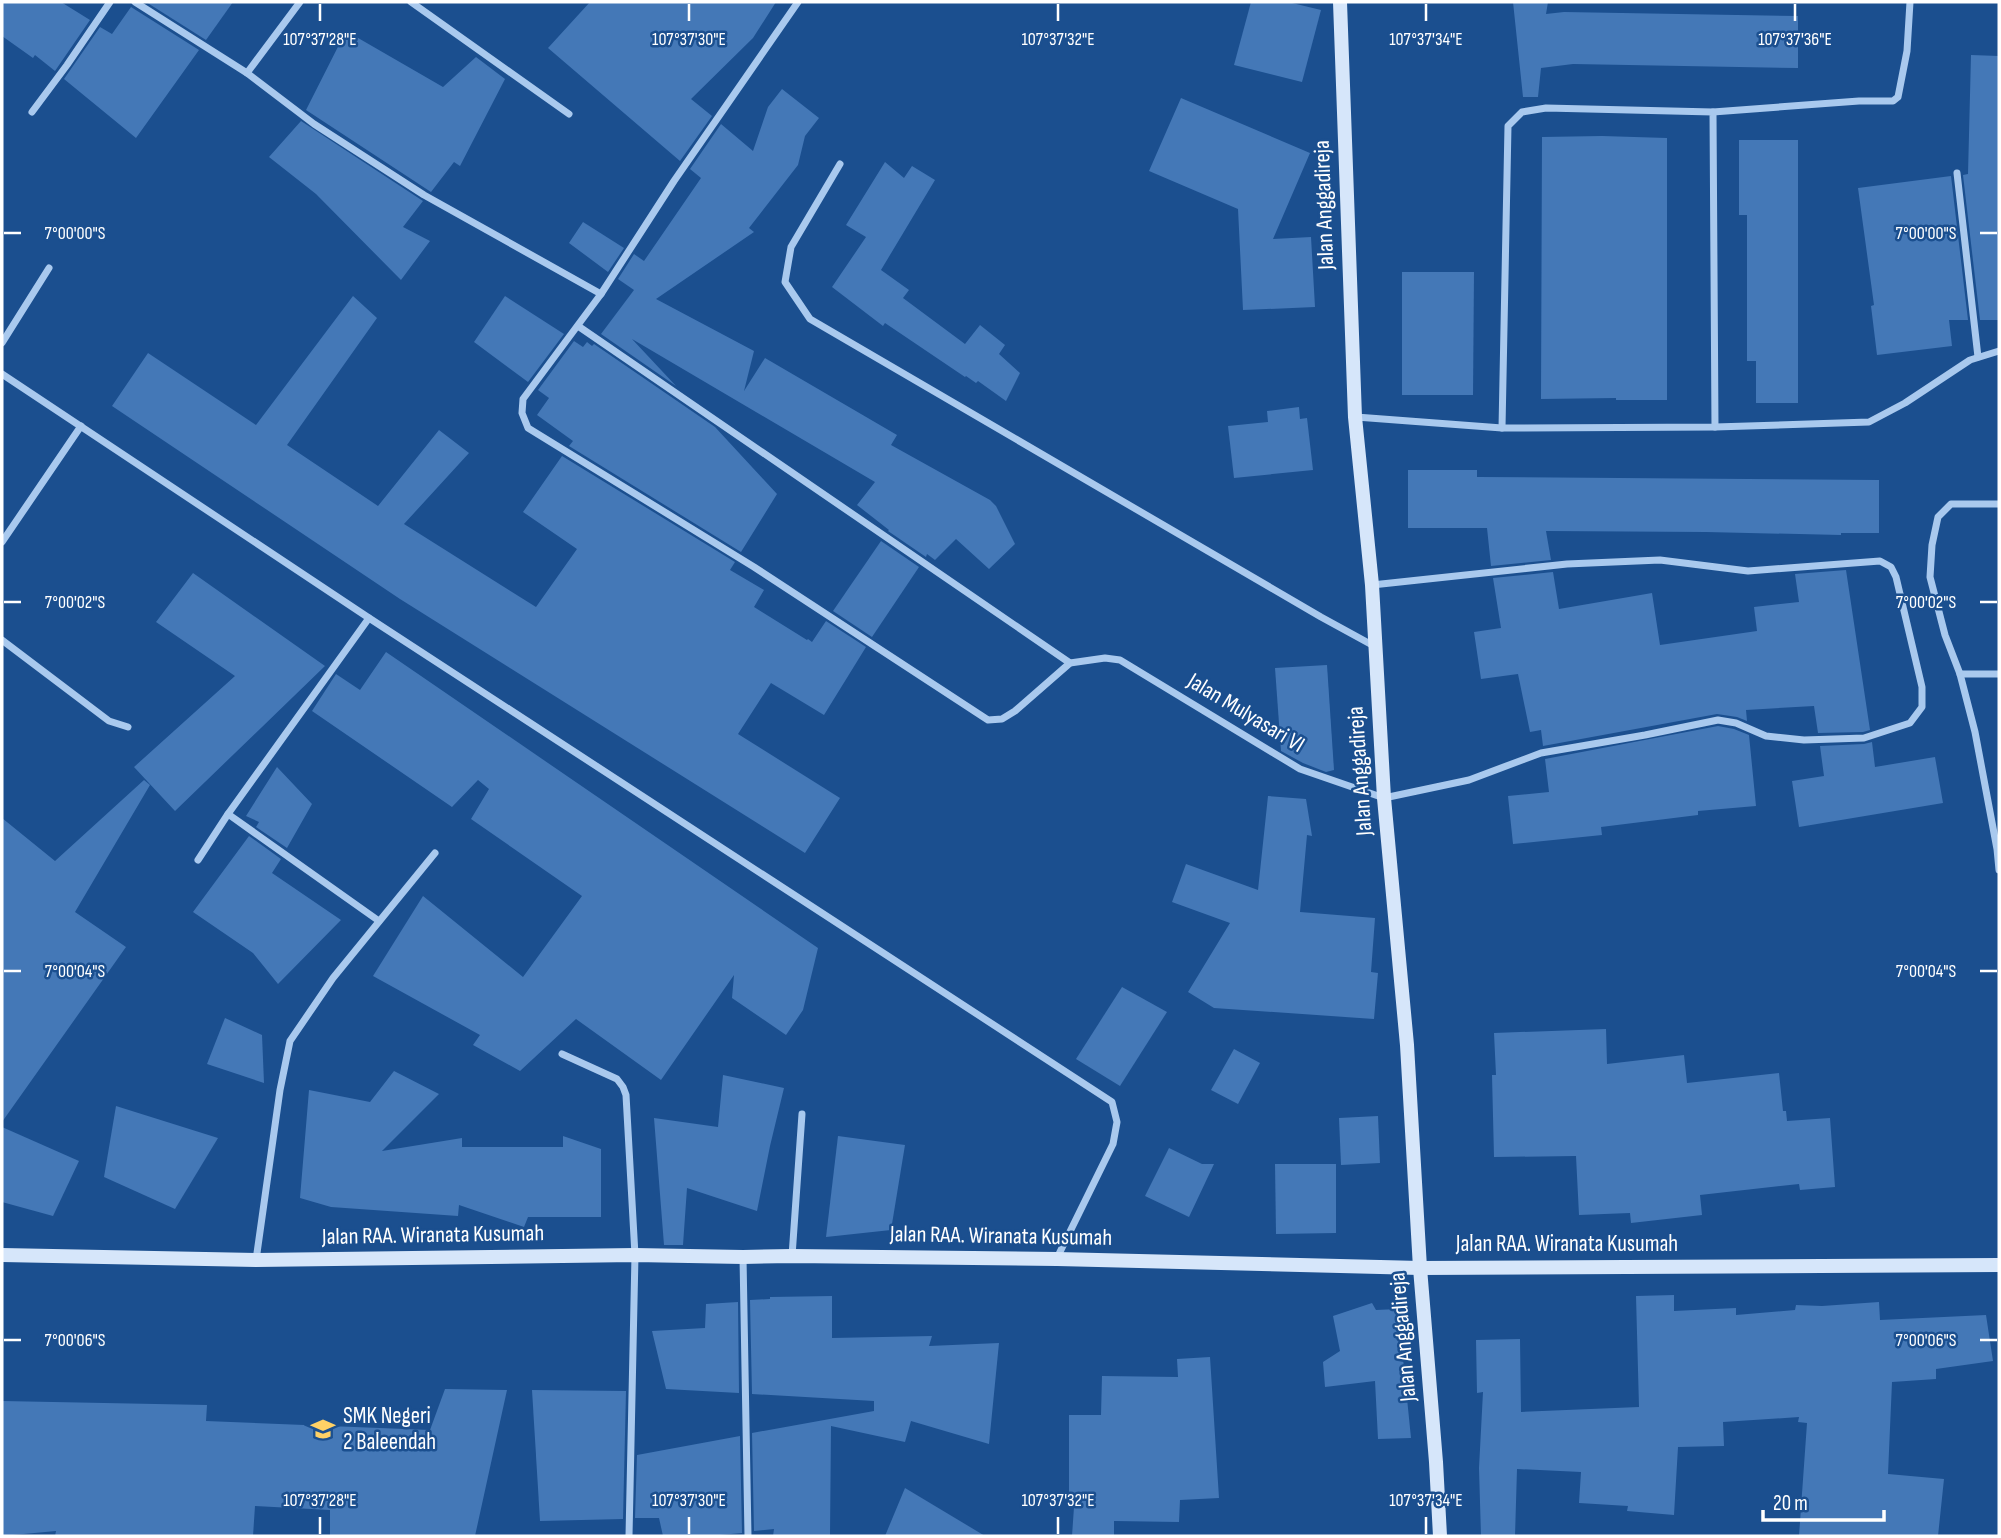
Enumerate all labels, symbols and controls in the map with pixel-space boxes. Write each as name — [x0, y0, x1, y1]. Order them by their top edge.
text: 107°37'28"E — [283, 29, 357, 50]
text: 107°37'30"E — [652, 29, 726, 50]
text: 107°37'32"E — [1021, 29, 1095, 50]
text: 107°37'34"E — [1389, 29, 1463, 50]
text: 107°37'36"E — [1758, 29, 1832, 50]
street label: Jalan Anggadireja — [1308, 140, 1340, 271]
text: 7°00'00"S — [44, 223, 106, 244]
text: 7°00'00"S — [1895, 223, 1957, 244]
text: 7°00'02"S — [45, 592, 106, 613]
text: 7°00'02"S — [1896, 592, 1957, 613]
street label: Jalan Mulyasari VI — [1181, 667, 1310, 759]
street label: Jalan Anggadireja — [1342, 705, 1379, 838]
text: 7°00'04"S — [45, 961, 106, 982]
text: 7°00'04"S — [1896, 961, 1957, 982]
street label: Jalan RAA. Wiranata Kusumah — [321, 1219, 544, 1251]
street label: Jalan RAA. Wiranata Kusumah — [889, 1220, 1112, 1252]
street label: Jalan RAA. Wiranata Kusumah — [1455, 1230, 1678, 1258]
street label: Jalan Anggadireja — [1383, 1271, 1423, 1404]
text: 7°00'06"S — [45, 1330, 106, 1351]
text: 7°00'06"S — [1896, 1330, 1957, 1351]
place label: SMK Negeri 2 Baleendah — [343, 1402, 436, 1456]
school or university icon: SMK Negeri 2 Baleendah — [309, 1415, 337, 1443]
scale bar — [1763, 1478, 1884, 1522]
text: 107°37'28"E — [283, 1490, 357, 1511]
text: 107°37'30"E — [652, 1490, 726, 1511]
text: 107°37'32"E — [1021, 1490, 1095, 1511]
text: 107°37'34"E — [1389, 1490, 1463, 1511]
text: 20 m — [1773, 1491, 1808, 1516]

